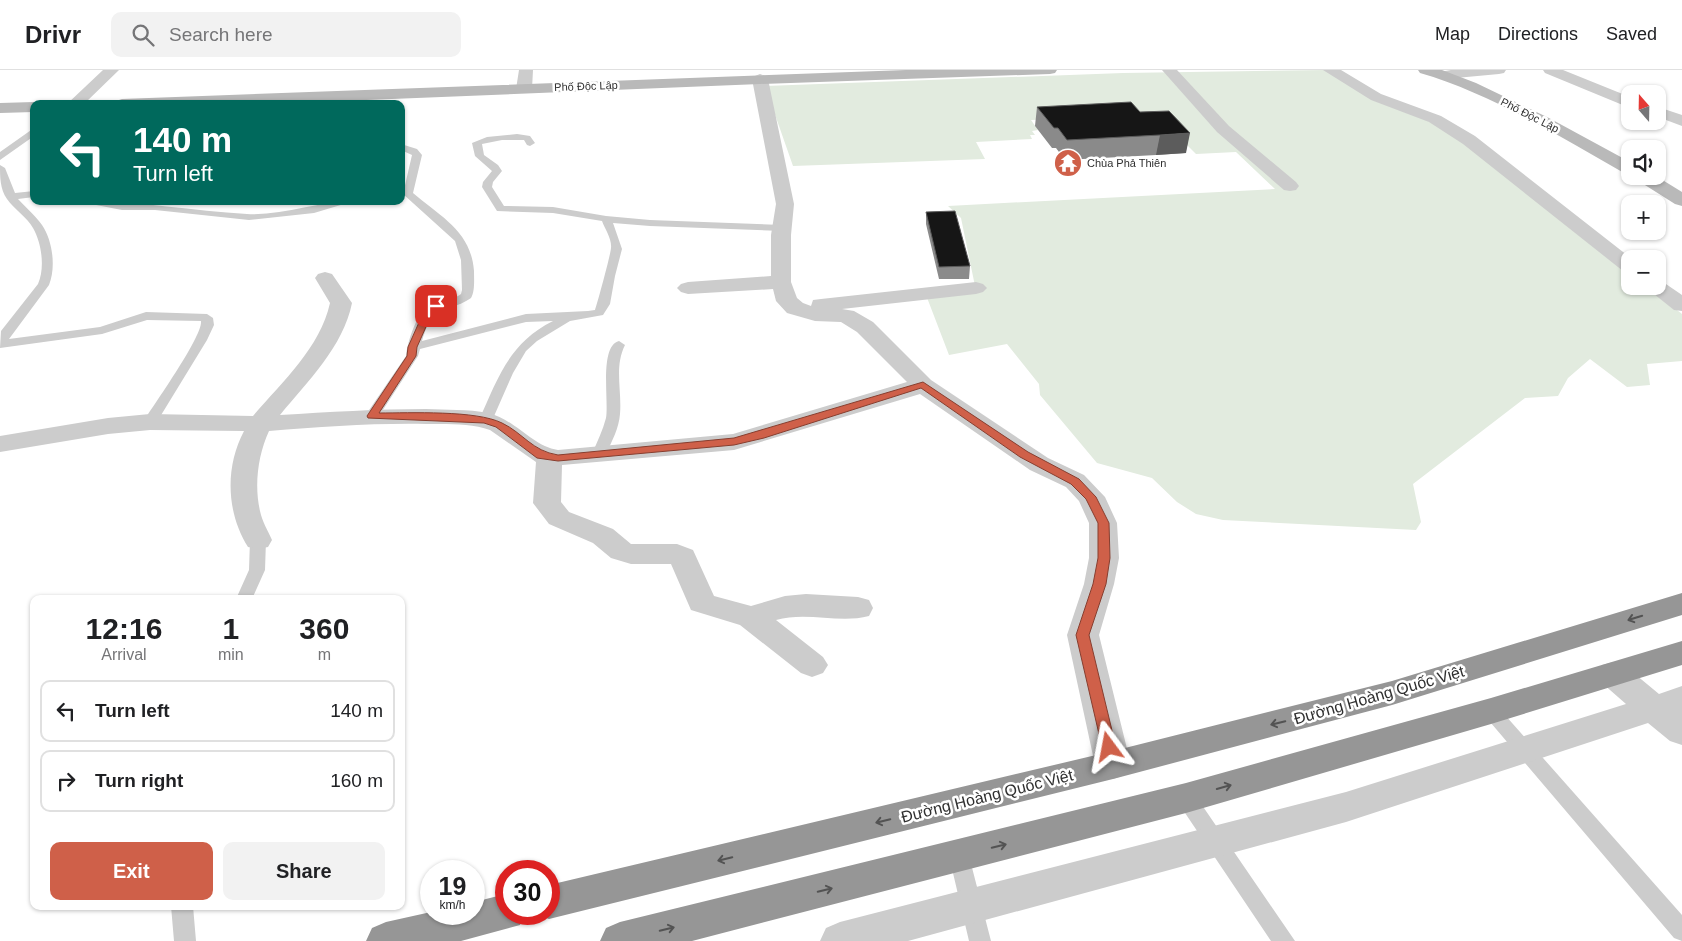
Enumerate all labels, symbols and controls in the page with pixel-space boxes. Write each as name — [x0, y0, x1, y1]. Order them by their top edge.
search box — [111, 12, 461, 57]
text: Drivr — [25, 21, 81, 48]
icon: search — [129, 21, 157, 49]
text: Search here — [169, 24, 273, 45]
text: Map — [1435, 24, 1470, 44]
text: Directions — [1498, 24, 1578, 44]
text: Saved — [1606, 24, 1657, 44]
street label: Phố Độc Lập — [554, 79, 618, 93]
north arrow — [1621, 85, 1666, 130]
map controls — [1621, 85, 1666, 295]
street label: Phố Độc Lập — [1499, 95, 1561, 135]
icon: left — [50, 120, 115, 185]
text: 140 m — [133, 120, 232, 159]
button: sound — [1621, 140, 1666, 185]
temple icon: Chùa Phả Thiên — [1053, 148, 1083, 178]
place label: Chùa Phả Thiên — [1087, 157, 1166, 169]
text: Turn left — [133, 161, 213, 186]
button: + — [1621, 195, 1666, 240]
button: − — [1621, 250, 1666, 295]
pin — [415, 285, 457, 327]
icon: arrive — [422, 292, 450, 320]
text: 12:16 — [86, 612, 162, 645]
text: 1 — [222, 612, 239, 645]
text: 360 — [299, 612, 349, 645]
one-way arrow — [1628, 614, 1644, 624]
text: Arrival — [101, 646, 147, 663]
text: min — [218, 646, 244, 663]
text: m — [318, 646, 331, 663]
street label: Đường Hoàng Quốc Việt — [1292, 662, 1467, 728]
icon: left — [52, 697, 80, 725]
text: Turn left — [95, 700, 170, 721]
text: 140 m — [330, 700, 383, 721]
one-way arrow — [1270, 719, 1286, 728]
position arrow — [1082, 720, 1134, 772]
street label: Đường Hoàng Quốc Việt — [899, 766, 1075, 826]
icon: right — [52, 767, 80, 795]
text: Turn right — [95, 770, 183, 791]
text: 160 m — [330, 770, 383, 791]
one-way arrow — [1216, 782, 1232, 792]
one-way arrow — [875, 817, 891, 826]
one-way arrow — [991, 840, 1007, 850]
button: Exit — [50, 842, 213, 900]
button: Share — [223, 842, 385, 900]
one-way arrow — [717, 855, 733, 864]
speed limit sign: 30 — [495, 860, 560, 925]
text: 19 — [439, 872, 466, 900]
one-way arrow — [816, 884, 832, 894]
text: km/h — [439, 898, 466, 912]
one-way arrow — [658, 924, 674, 933]

